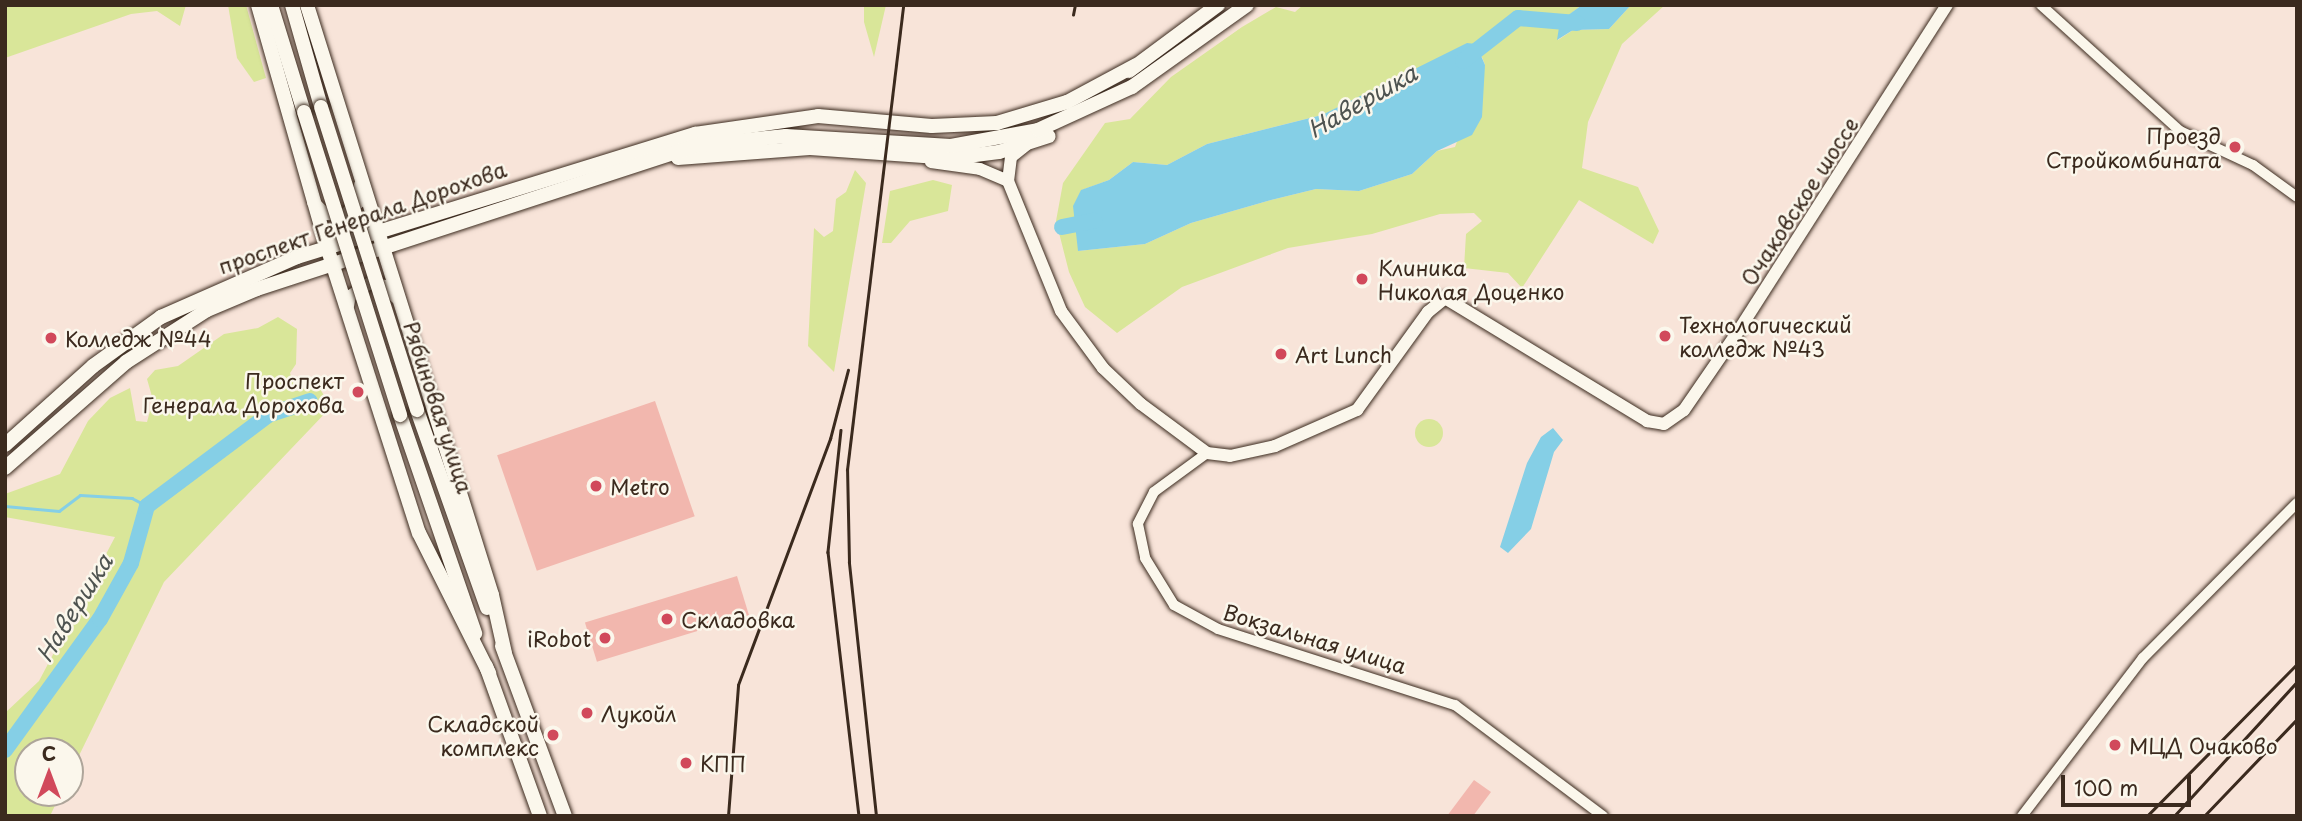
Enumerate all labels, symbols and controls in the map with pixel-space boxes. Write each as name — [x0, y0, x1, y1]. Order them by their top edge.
water label: Навершка — [1302, 59, 1422, 143]
street label: Очаковское шоссе — [1735, 112, 1863, 290]
place label: Проезд Стройкомбината — [2046, 122, 2221, 172]
marker: Проезд Стройкомбината — [2227, 139, 2243, 155]
street label: проспект Генерала Дорохова — [214, 155, 510, 279]
place label: Клиника Николая Доценко — [1378, 254, 1563, 304]
marker: Клиника Николая Доценко — [1352, 269, 1372, 289]
place label: Технологический колледж №43 — [1679, 311, 1852, 361]
street label: Рябиновая улица — [399, 318, 479, 496]
place label: Колледж №44 — [65, 325, 212, 351]
marker: Технологический колледж №43 — [1657, 328, 1673, 344]
marker: Колледж №44 — [43, 330, 59, 346]
place label: Art Lunch — [1295, 341, 1395, 367]
marker: Art Lunch — [1273, 346, 1289, 362]
place label: Проспект Генерала Дорохова — [142, 367, 344, 417]
marker: Проспект Генерала Дорохова — [350, 384, 366, 400]
place label: Metro — [610, 473, 670, 499]
marker: Metro — [588, 478, 604, 494]
water label: Навершка — [30, 549, 118, 667]
street label: Вокзальная улица — [1220, 598, 1410, 678]
place label: Складовка — [681, 606, 795, 632]
marker: Складовка — [659, 611, 675, 627]
place label: iRobot — [527, 625, 591, 651]
marker: iRobot — [597, 630, 613, 646]
place label: Лукойл — [601, 700, 677, 726]
marker: Лукойл — [579, 705, 595, 721]
place label: Складской комплекс — [427, 710, 539, 760]
marker: Складской комплекс — [545, 727, 561, 743]
place label: МЦД Очаково — [2129, 732, 2277, 758]
north arrow — [14, 737, 84, 807]
marker: МЦД Очаково — [2107, 737, 2123, 753]
text: С — [42, 739, 56, 767]
place label: КПП — [700, 750, 746, 776]
marker: КПП — [678, 755, 694, 771]
scale bar — [2064, 762, 2194, 806]
text: 100 m — [2074, 771, 2138, 803]

